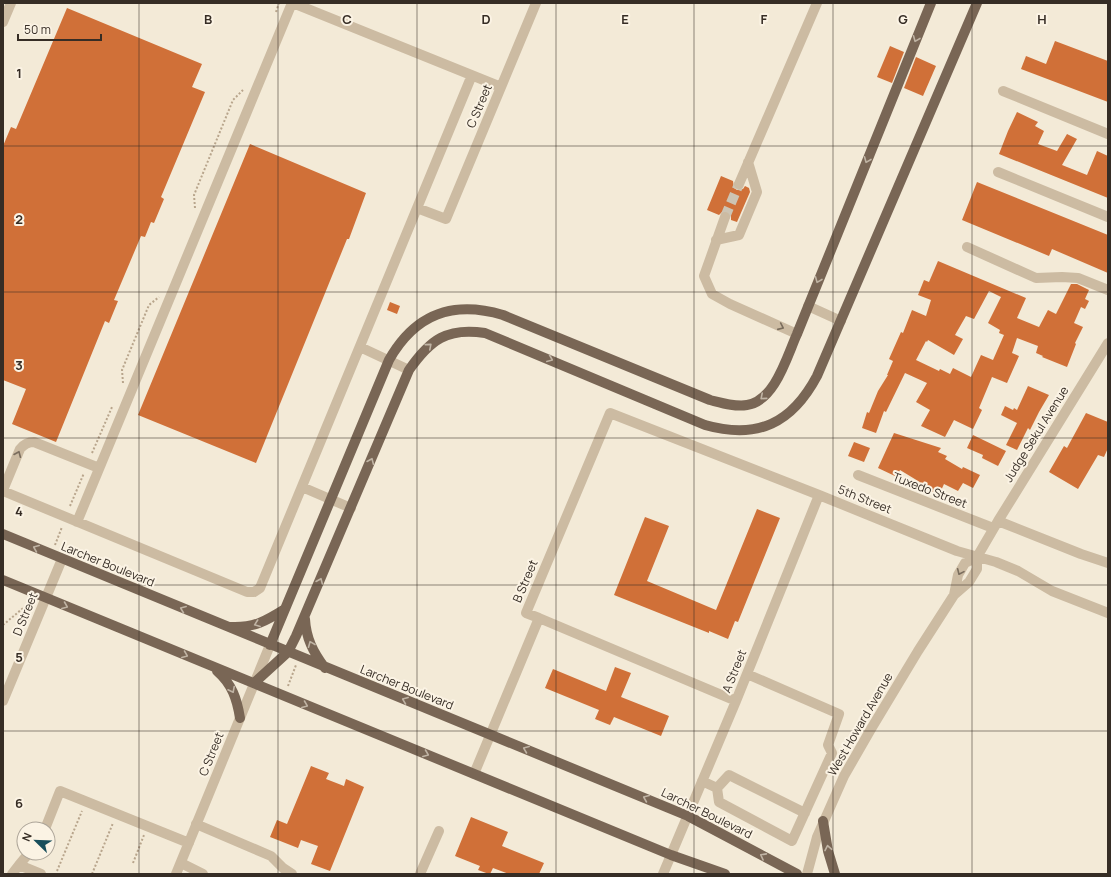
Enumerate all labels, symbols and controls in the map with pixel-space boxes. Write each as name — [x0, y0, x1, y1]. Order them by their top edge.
text: B — [204, 10, 212, 28]
text: C — [342, 10, 352, 28]
text: D — [481, 10, 491, 28]
text: E — [621, 10, 629, 28]
text: F — [761, 10, 768, 28]
text: G — [898, 10, 908, 28]
text: H — [1037, 10, 1047, 28]
scale bar — [18, 16, 101, 42]
text: 50 m — [24, 21, 51, 38]
one-way arrow — [912, 36, 920, 43]
text: 1 — [16, 64, 22, 82]
street label: C Street — [462, 81, 496, 131]
one-way arrow — [864, 155, 872, 163]
text: 2 — [15, 210, 23, 228]
one-way arrow — [815, 277, 823, 284]
one-way arrow — [777, 322, 784, 330]
one-way arrow — [424, 344, 432, 351]
one-way arrow — [545, 354, 553, 362]
text: 3 — [15, 356, 23, 374]
street label: Judge Sekul Avenue — [1000, 383, 1072, 485]
one-way arrow — [760, 392, 768, 399]
one-way arrow — [14, 451, 22, 458]
one-way arrow — [366, 458, 374, 465]
street label: Tuxedo Street — [890, 468, 970, 512]
street label: 5th Street — [836, 481, 895, 518]
text: 4 — [15, 502, 23, 520]
street label: Larcher Boulevard — [59, 538, 157, 590]
one-way arrow — [33, 545, 40, 553]
street label: B Street — [508, 557, 542, 605]
one-way arrow — [957, 568, 965, 576]
one-way arrow — [315, 577, 323, 585]
street label: D Street — [9, 589, 42, 638]
one-way arrow — [61, 601, 68, 609]
one-way arrow — [179, 605, 186, 613]
one-way arrow — [254, 619, 261, 627]
one-way arrow — [307, 640, 315, 647]
street label: A Street — [718, 647, 750, 695]
text: 5 — [15, 648, 23, 666]
one-way arrow — [181, 650, 189, 658]
street label: Larcher Boulevard — [358, 661, 456, 713]
street label: West Howard Avenue — [824, 669, 896, 779]
one-way arrow — [227, 685, 235, 693]
one-way arrow — [402, 697, 409, 705]
one-way arrow — [302, 700, 309, 708]
street label: C Street — [194, 729, 228, 779]
one-way arrow — [522, 746, 529, 754]
one-way arrow — [421, 749, 429, 757]
street label: Larcher Boulevard — [659, 784, 755, 842]
text: 6 — [15, 794, 23, 812]
one-way arrow — [643, 795, 650, 803]
north arrow — [16, 821, 56, 861]
text: N — [18, 830, 35, 843]
one-way arrow — [824, 844, 832, 851]
one-way arrow — [759, 853, 767, 860]

